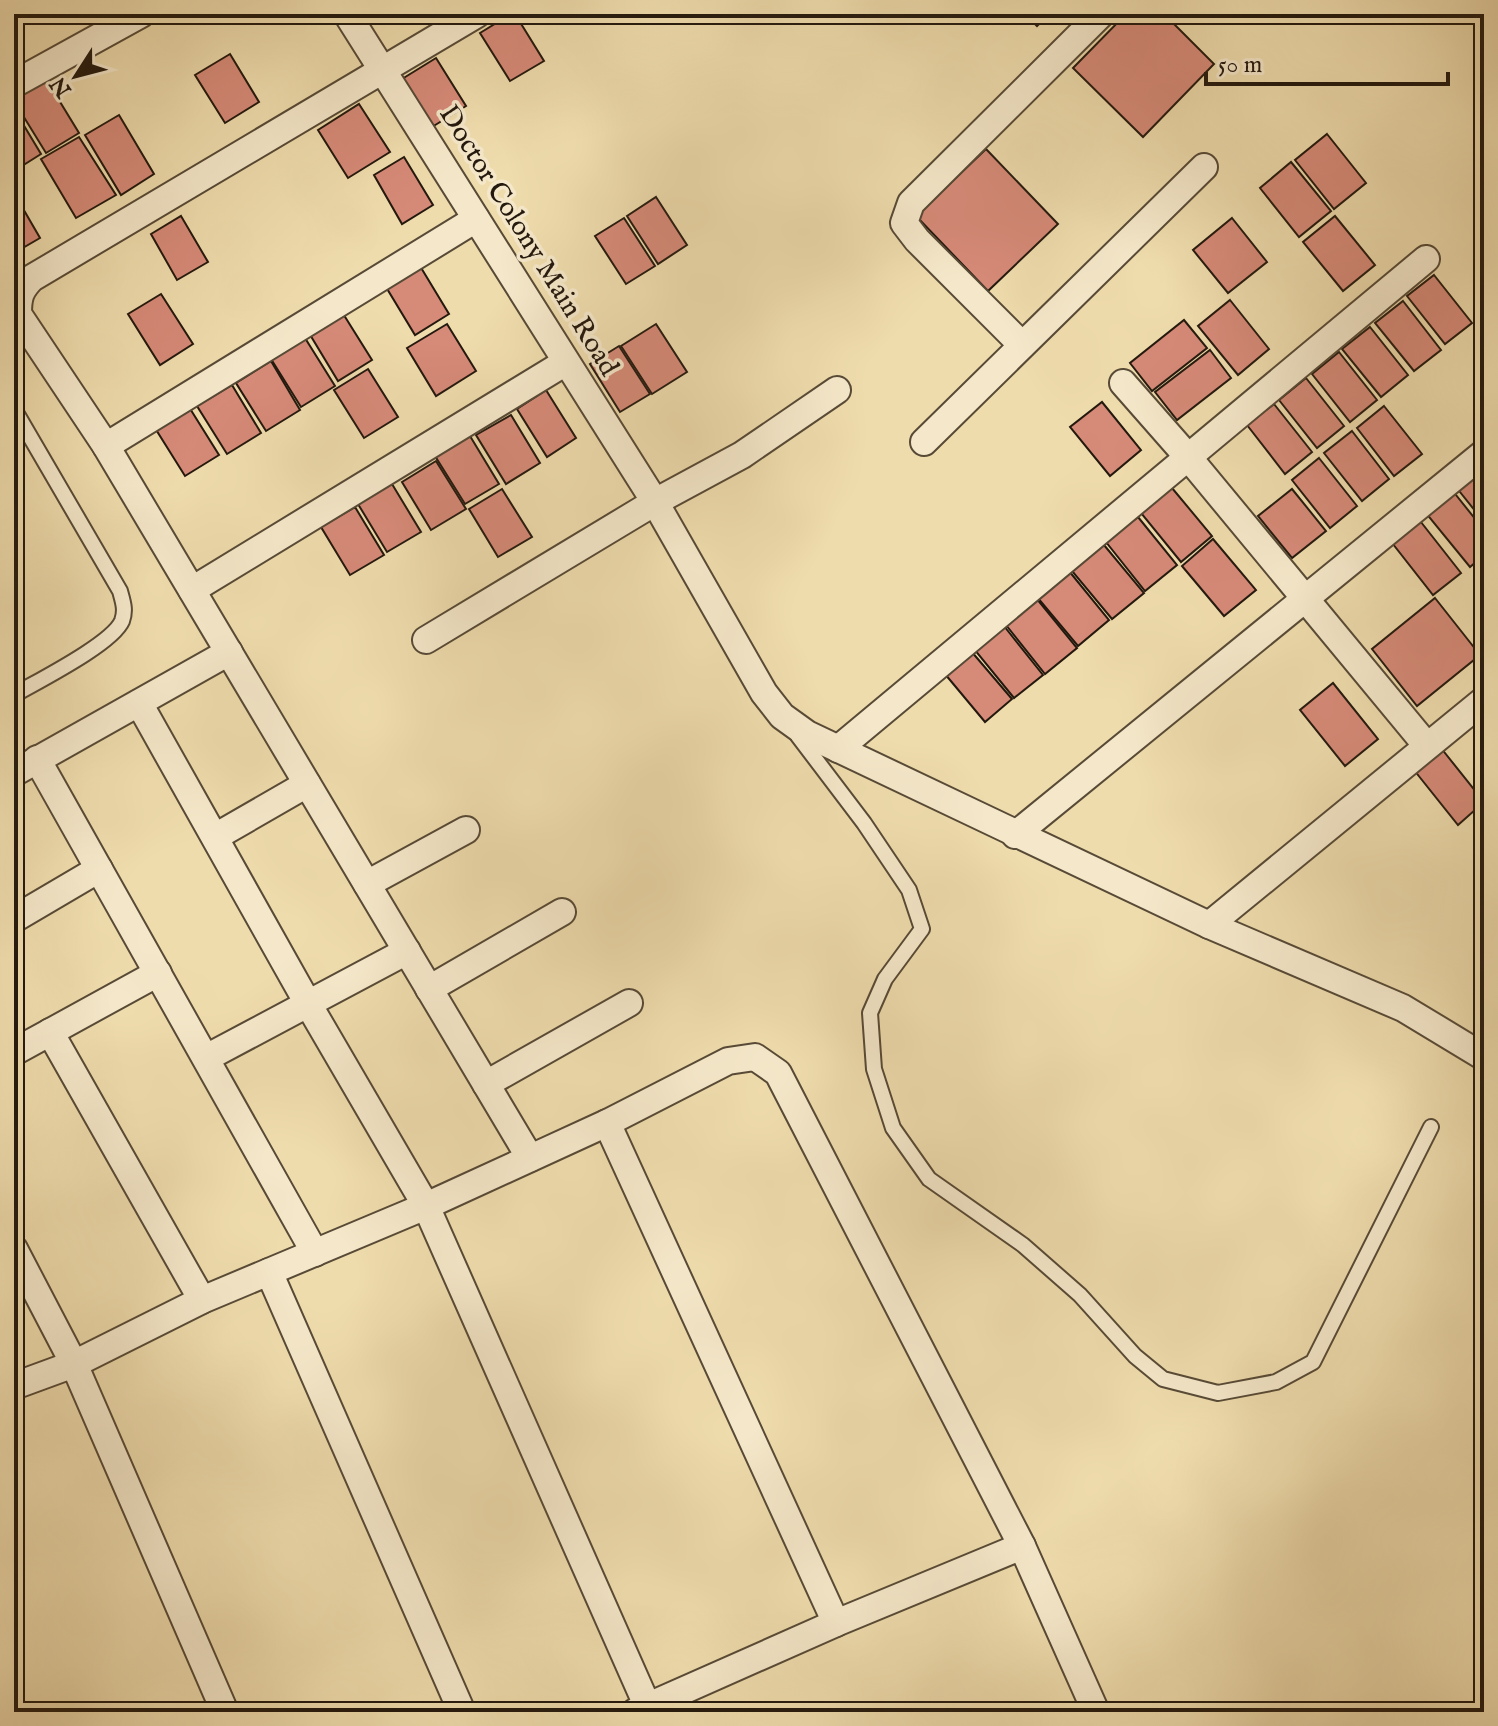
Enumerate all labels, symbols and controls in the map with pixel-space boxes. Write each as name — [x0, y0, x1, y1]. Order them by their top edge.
north arrow — [36, 36, 116, 116]
scale bar — [1206, 36, 1448, 86]
text: 50 m — [1218, 50, 1262, 81]
text: N — [45, 71, 79, 103]
street label: Doctor Colony Main Road — [430, 99, 626, 383]

